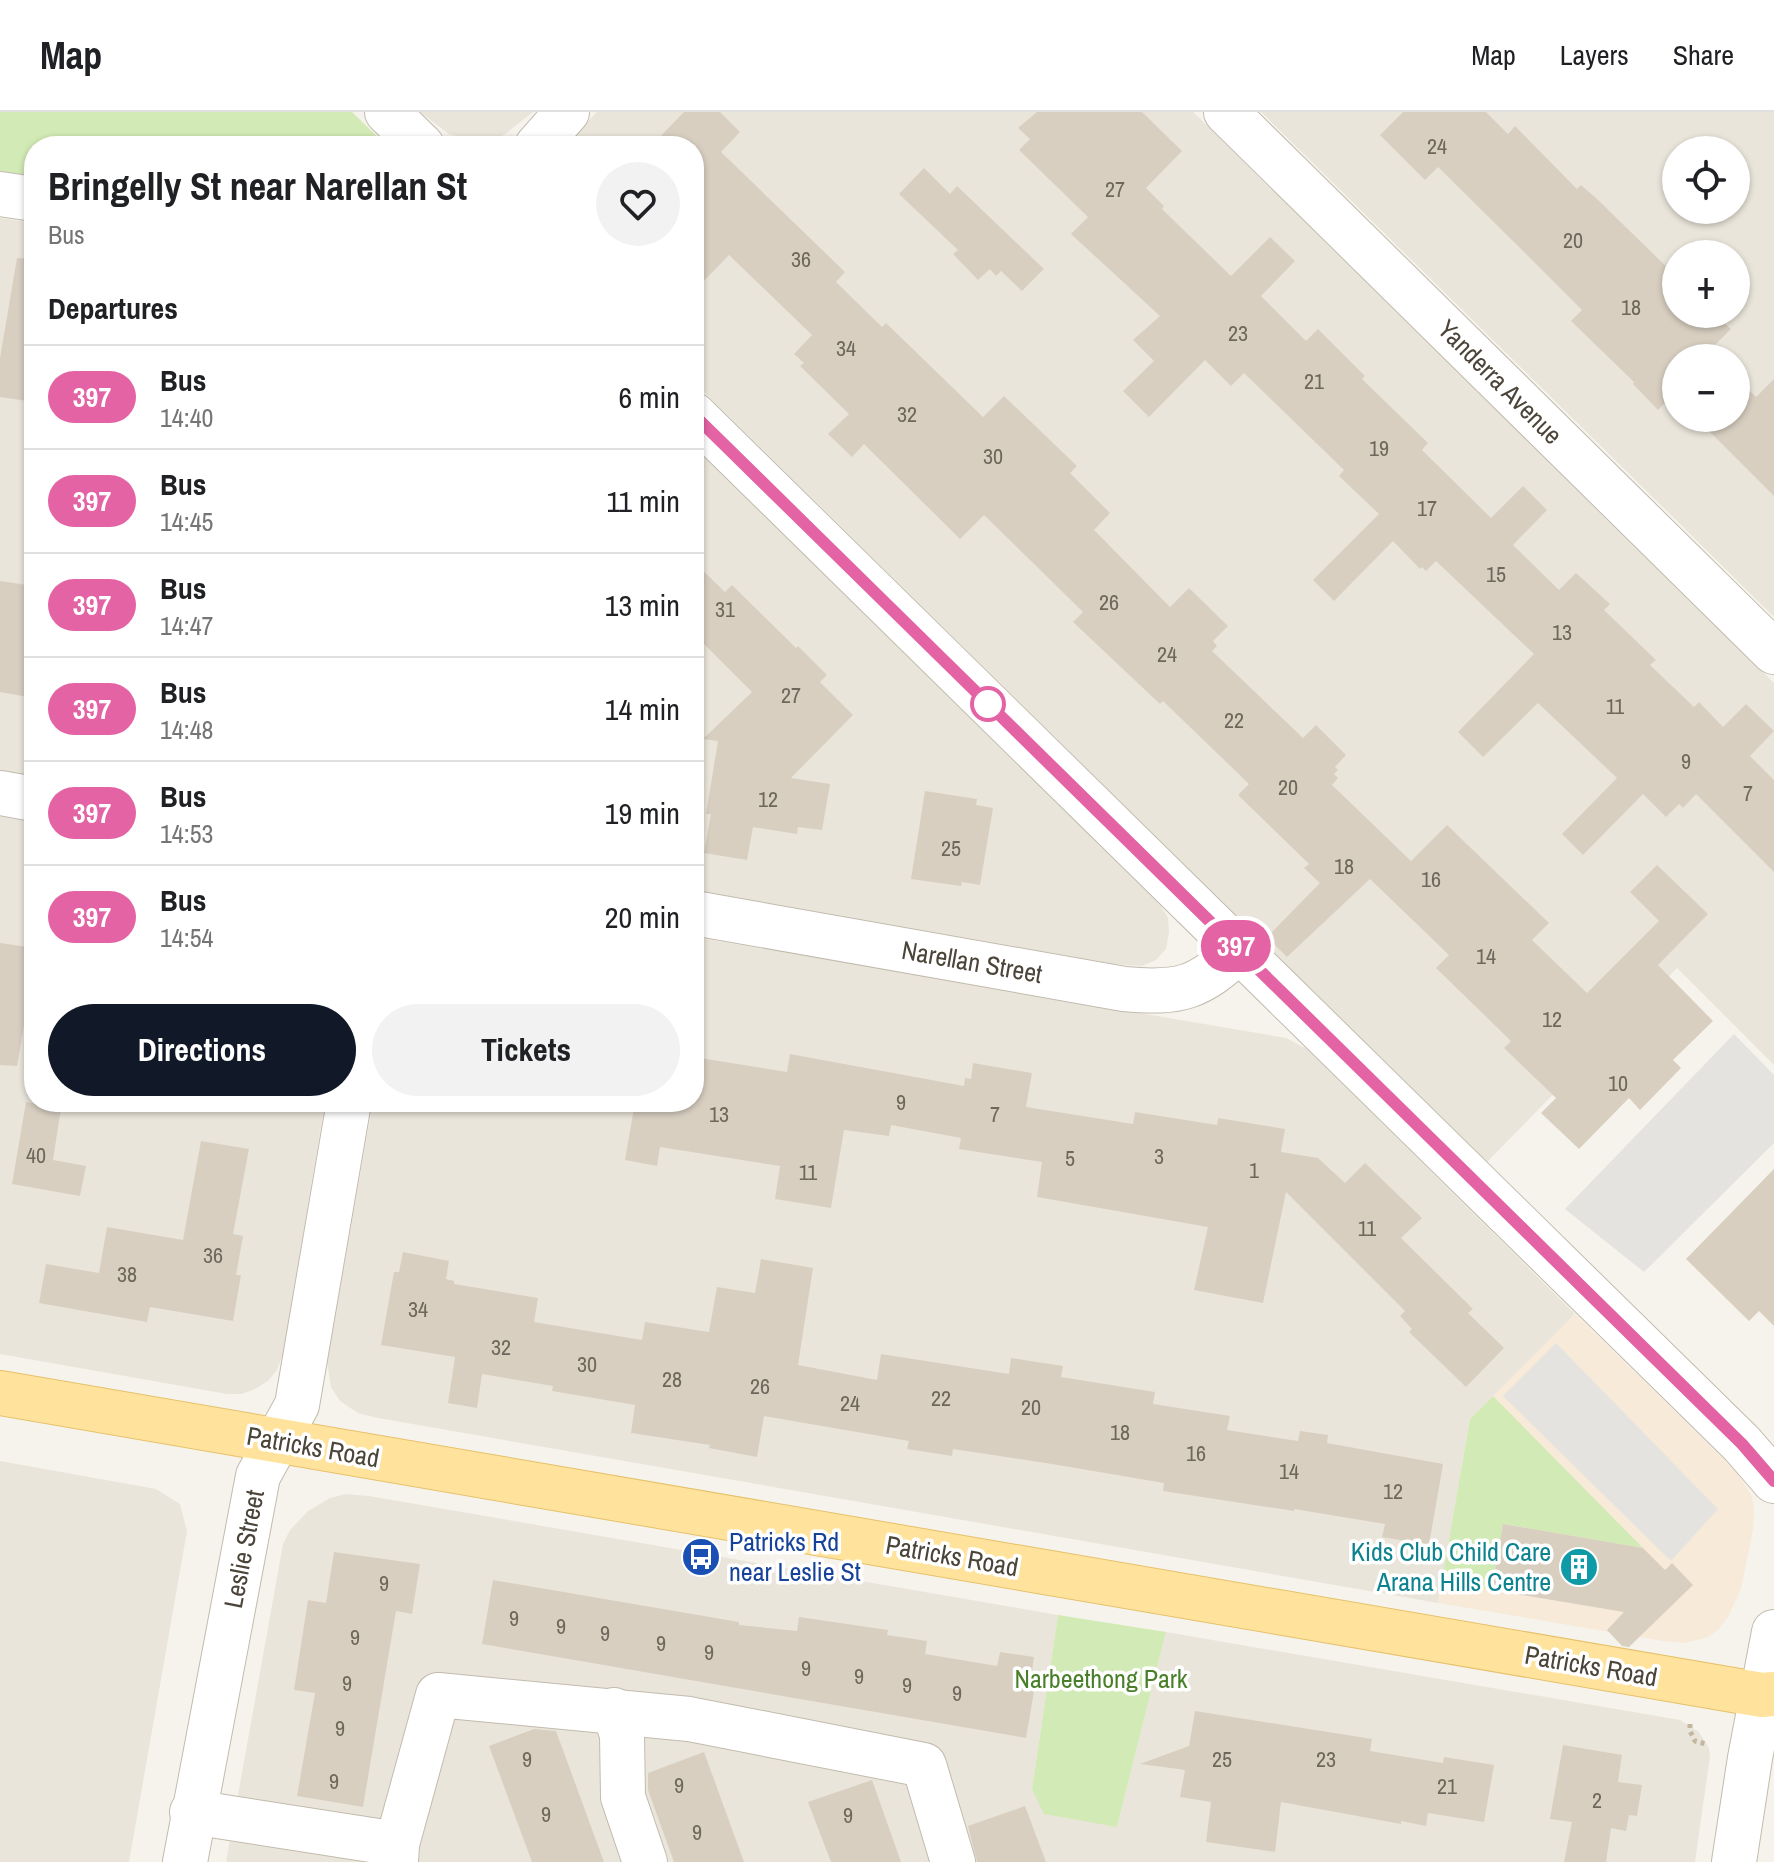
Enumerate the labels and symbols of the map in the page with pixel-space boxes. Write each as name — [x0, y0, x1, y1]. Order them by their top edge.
house number: 24 — [1427, 131, 1447, 161]
house number: 27 — [1105, 174, 1125, 204]
house number: 20 — [1563, 225, 1583, 255]
house number: 36 — [791, 244, 811, 274]
house number: 18 — [1621, 292, 1641, 322]
street label: Yanderra Avenue — [1430, 312, 1570, 452]
house number: 23 — [1228, 318, 1248, 348]
house number: 34 — [836, 333, 856, 363]
house number: 21 — [1304, 366, 1324, 396]
house number: 32 — [897, 399, 917, 429]
house number: 19 — [1369, 433, 1389, 463]
house number: 30 — [983, 441, 1003, 471]
house number: 17 — [1417, 493, 1437, 523]
house number: 15 — [1486, 559, 1506, 589]
house number: 26 — [1099, 587, 1119, 617]
house number: 31 — [715, 594, 735, 624]
house number: 13 — [1552, 617, 1572, 647]
house number: 24 — [1157, 639, 1177, 669]
house number: 27 — [781, 680, 801, 710]
unlabelled marker — [971, 687, 1005, 721]
house number: 11 — [1606, 691, 1624, 721]
house number: 22 — [1224, 705, 1244, 735]
house number: 9 — [1681, 746, 1691, 776]
house number: 20 — [1278, 772, 1298, 802]
house number: 7 — [1743, 778, 1753, 808]
house number: 12 — [758, 784, 778, 814]
house number: 25 — [941, 833, 961, 863]
house number: 18 — [1334, 851, 1354, 881]
house number: 16 — [1421, 864, 1441, 894]
line badge: 397 — [1190, 920, 1282, 972]
street label: Narellan Street — [899, 932, 1045, 991]
house number: 14 — [1476, 941, 1496, 971]
house number: 12 — [1542, 1004, 1562, 1034]
house number: 10 — [1608, 1068, 1628, 1098]
house number: 9 — [896, 1087, 906, 1117]
house number: 13 — [709, 1099, 729, 1129]
house number: 7 — [990, 1099, 1000, 1129]
house number: 40 — [26, 1140, 46, 1170]
house number: 3 — [1154, 1141, 1164, 1171]
house number: 5 — [1065, 1143, 1075, 1173]
house number: 1 — [1249, 1155, 1259, 1185]
house number: 11 — [799, 1157, 817, 1187]
house number: 11 — [1358, 1213, 1376, 1243]
house number: 36 — [203, 1240, 223, 1270]
house number: 38 — [117, 1259, 137, 1289]
house number: 34 — [408, 1294, 428, 1324]
house number: 32 — [491, 1332, 511, 1362]
house number: 30 — [577, 1349, 597, 1379]
house number: 28 — [662, 1364, 682, 1394]
house number: 26 — [750, 1371, 770, 1401]
house number: 22 — [931, 1383, 951, 1413]
house number: 24 — [840, 1388, 860, 1418]
house number: 20 — [1021, 1392, 1041, 1422]
house number: 18 — [1110, 1417, 1130, 1447]
street label: Patricks Road — [244, 1418, 382, 1475]
house number: 16 — [1186, 1438, 1206, 1468]
house number: 14 — [1279, 1456, 1299, 1486]
house number: 12 — [1383, 1476, 1403, 1506]
street label: Leslie Street — [215, 1487, 272, 1611]
place label: Patricks Rd near Leslie St — [729, 1524, 861, 1589]
street label: Patricks Road — [883, 1527, 1021, 1584]
place label: Kids Club Child Care Arana Hills Centre — [1351, 1534, 1551, 1599]
bus stop icon: Patricks Rd near Leslie St — [680, 1536, 722, 1578]
building icon: Kids Club Child Care Arana Hills Centre — [1558, 1546, 1600, 1588]
house number: 9 — [379, 1568, 389, 1598]
house number: 9 — [509, 1603, 519, 1633]
house number: 9 — [556, 1611, 566, 1641]
house number: 9 — [600, 1618, 610, 1648]
house number: 9 — [350, 1622, 360, 1652]
house number: 9 — [656, 1628, 666, 1658]
house number: 9 — [704, 1637, 714, 1667]
street label: Patricks Road — [1522, 1637, 1660, 1694]
house number: 9 — [801, 1653, 811, 1683]
house number: 9 — [854, 1661, 864, 1691]
park label: Narbeethong Park — [1014, 1661, 1188, 1696]
house number: 9 — [342, 1668, 352, 1698]
house number: 9 — [902, 1670, 912, 1700]
house number: 9 — [952, 1678, 962, 1708]
house number: 9 — [335, 1713, 345, 1743]
house number: 9 — [522, 1744, 532, 1774]
house number: 25 — [1212, 1744, 1232, 1774]
house number: 23 — [1316, 1744, 1336, 1774]
house number: 9 — [329, 1766, 339, 1796]
house number: 9 — [674, 1770, 684, 1800]
house number: 21 — [1437, 1771, 1457, 1801]
house number: 2 — [1592, 1785, 1602, 1815]
house number: 9 — [541, 1799, 551, 1829]
house number: 9 — [843, 1800, 853, 1830]
house number: 9 — [692, 1817, 702, 1847]

